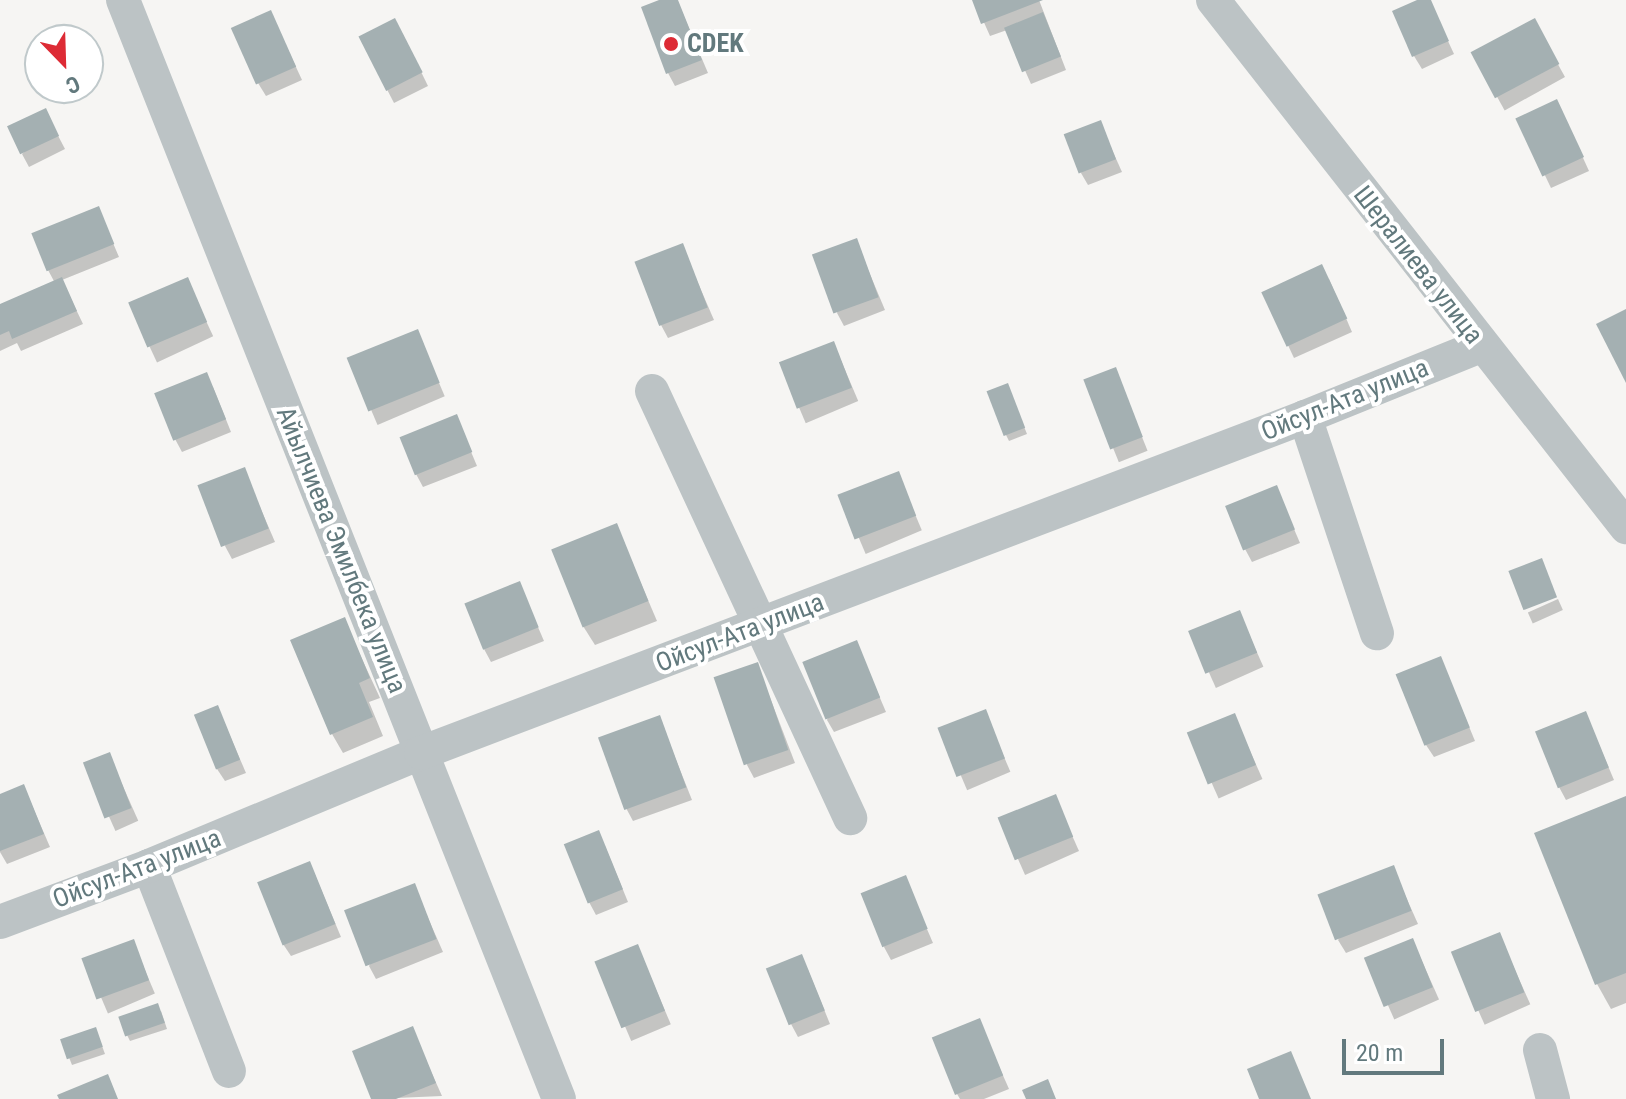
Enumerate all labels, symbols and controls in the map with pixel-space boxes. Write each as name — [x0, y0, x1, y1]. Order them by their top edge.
north arrow — [24, 24, 104, 104]
place label: CDEK — [687, 28, 744, 60]
marker: CDEK — [662, 35, 680, 53]
text: С — [62, 71, 83, 99]
street label: Шералиева улица — [1347, 180, 1489, 350]
street label: Ойсул-Ата улица — [1257, 352, 1433, 448]
street label: Айылчиева Эмилбека улица — [269, 402, 413, 698]
street label: Ойсул-Ата улица — [652, 587, 828, 679]
street label: Ойсул-Ата улица — [49, 823, 225, 915]
scale bar — [1346, 1023, 1448, 1073]
text: 20 m — [1356, 1039, 1403, 1067]

